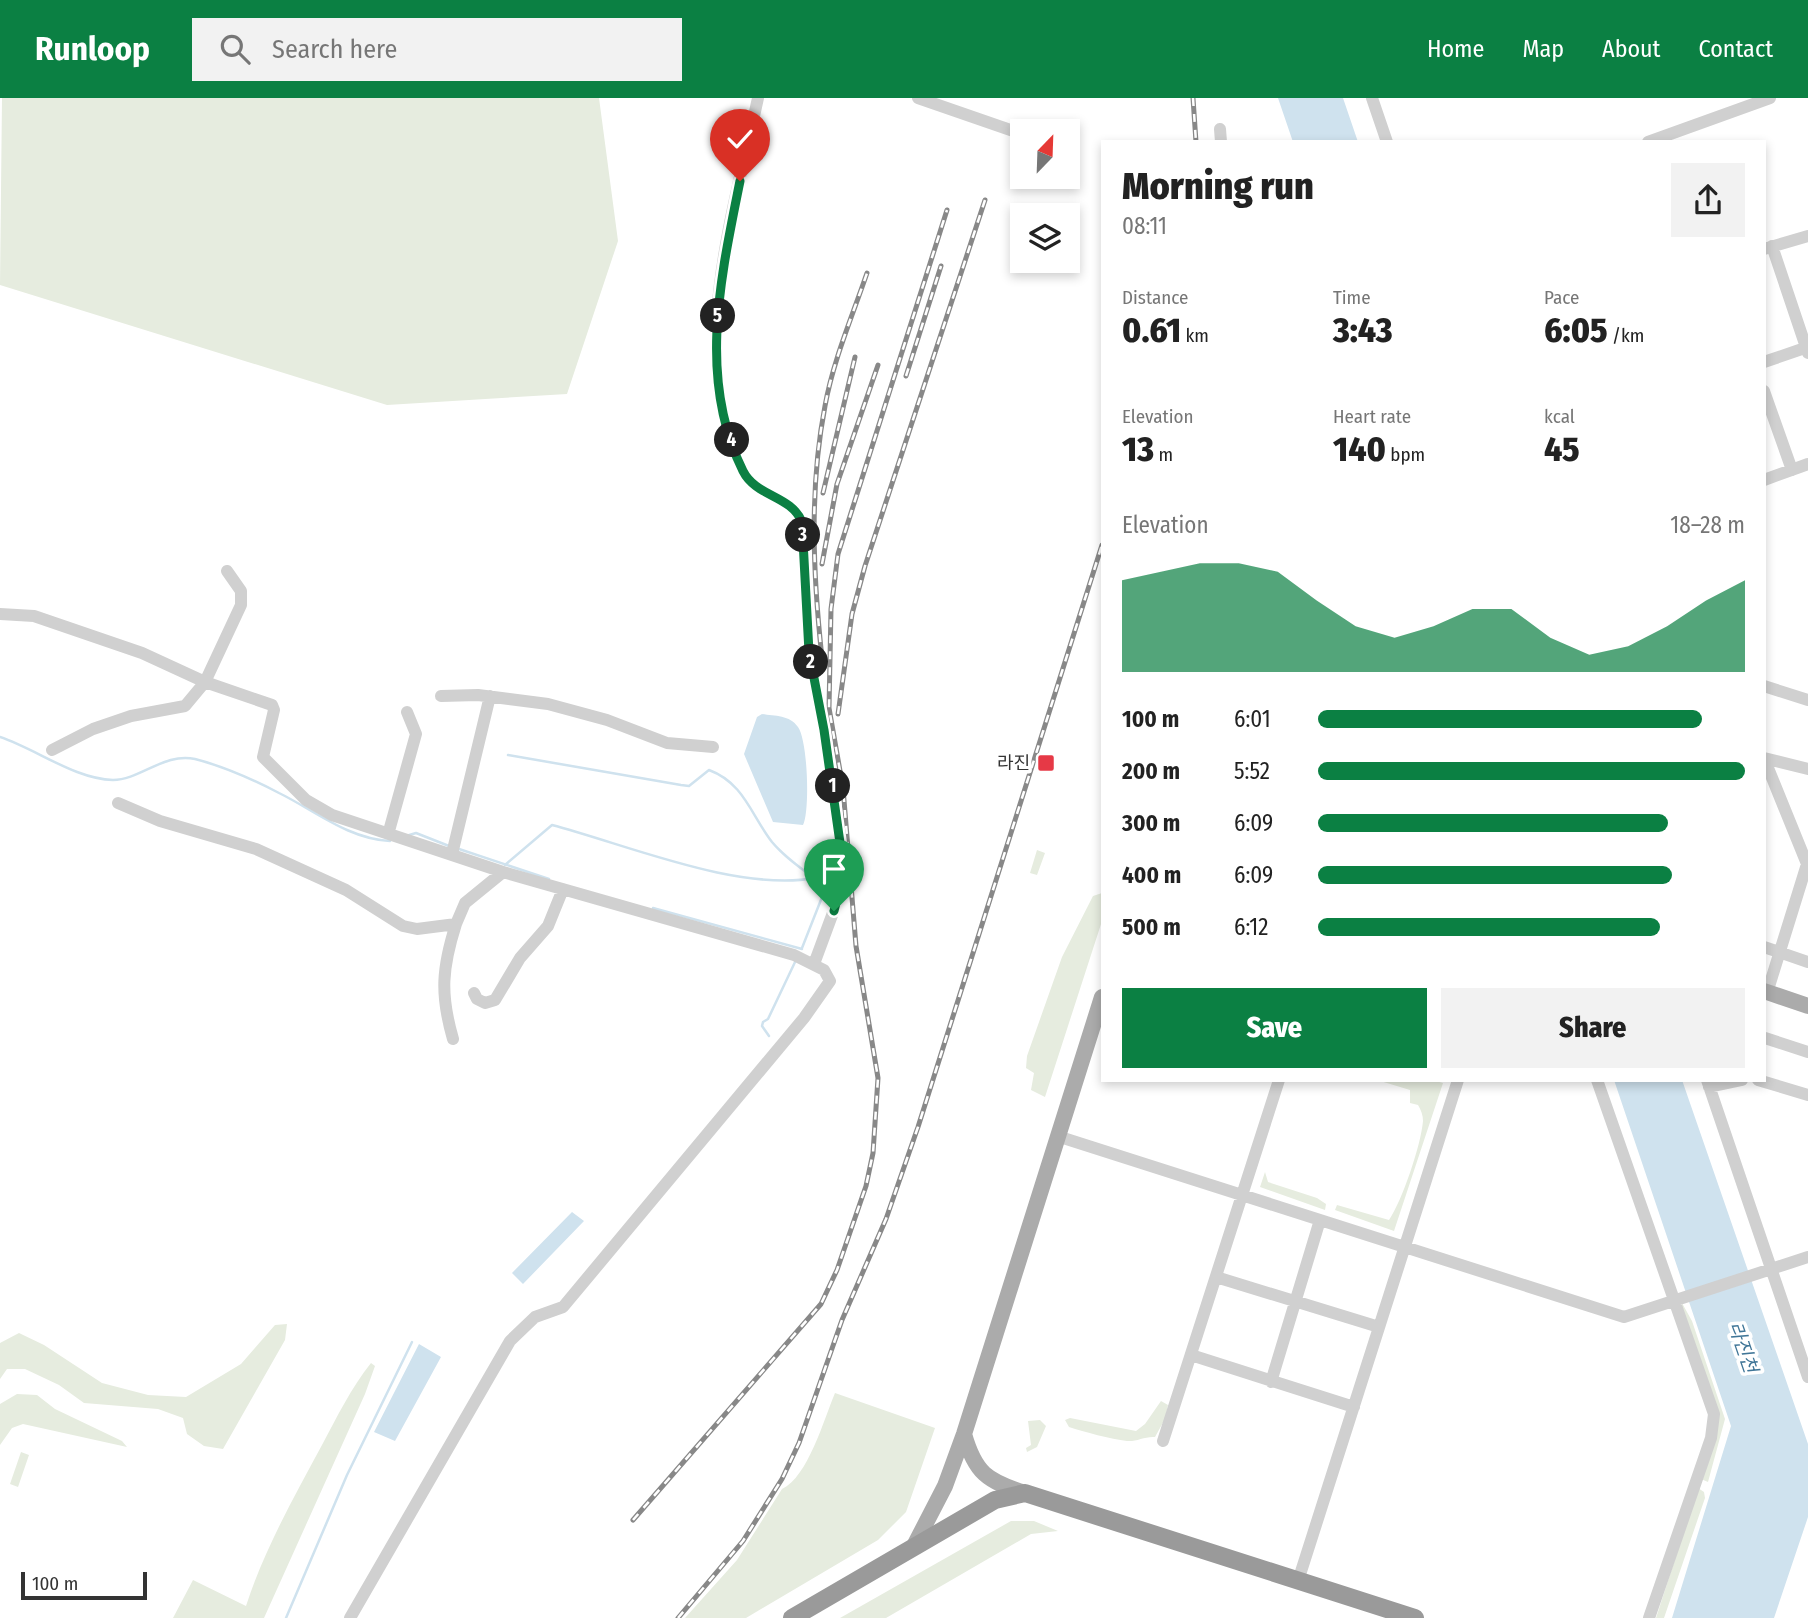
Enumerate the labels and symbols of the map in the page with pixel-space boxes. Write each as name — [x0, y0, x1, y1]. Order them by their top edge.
pin — [710, 109, 770, 181]
north arrow — [1010, 119, 1080, 189]
pin: 5 — [700, 298, 736, 333]
pin: 4 — [714, 422, 750, 458]
pin: 3 — [786, 518, 820, 552]
pin: 2 — [794, 644, 828, 680]
place label: 라진 — [997, 752, 1030, 774]
marker: 라진 — [1036, 753, 1056, 773]
pin: 1 — [816, 768, 850, 804]
pin — [804, 839, 864, 911]
water label: 라진천 — [1724, 1318, 1763, 1377]
scale bar — [21, 1569, 147, 1601]

